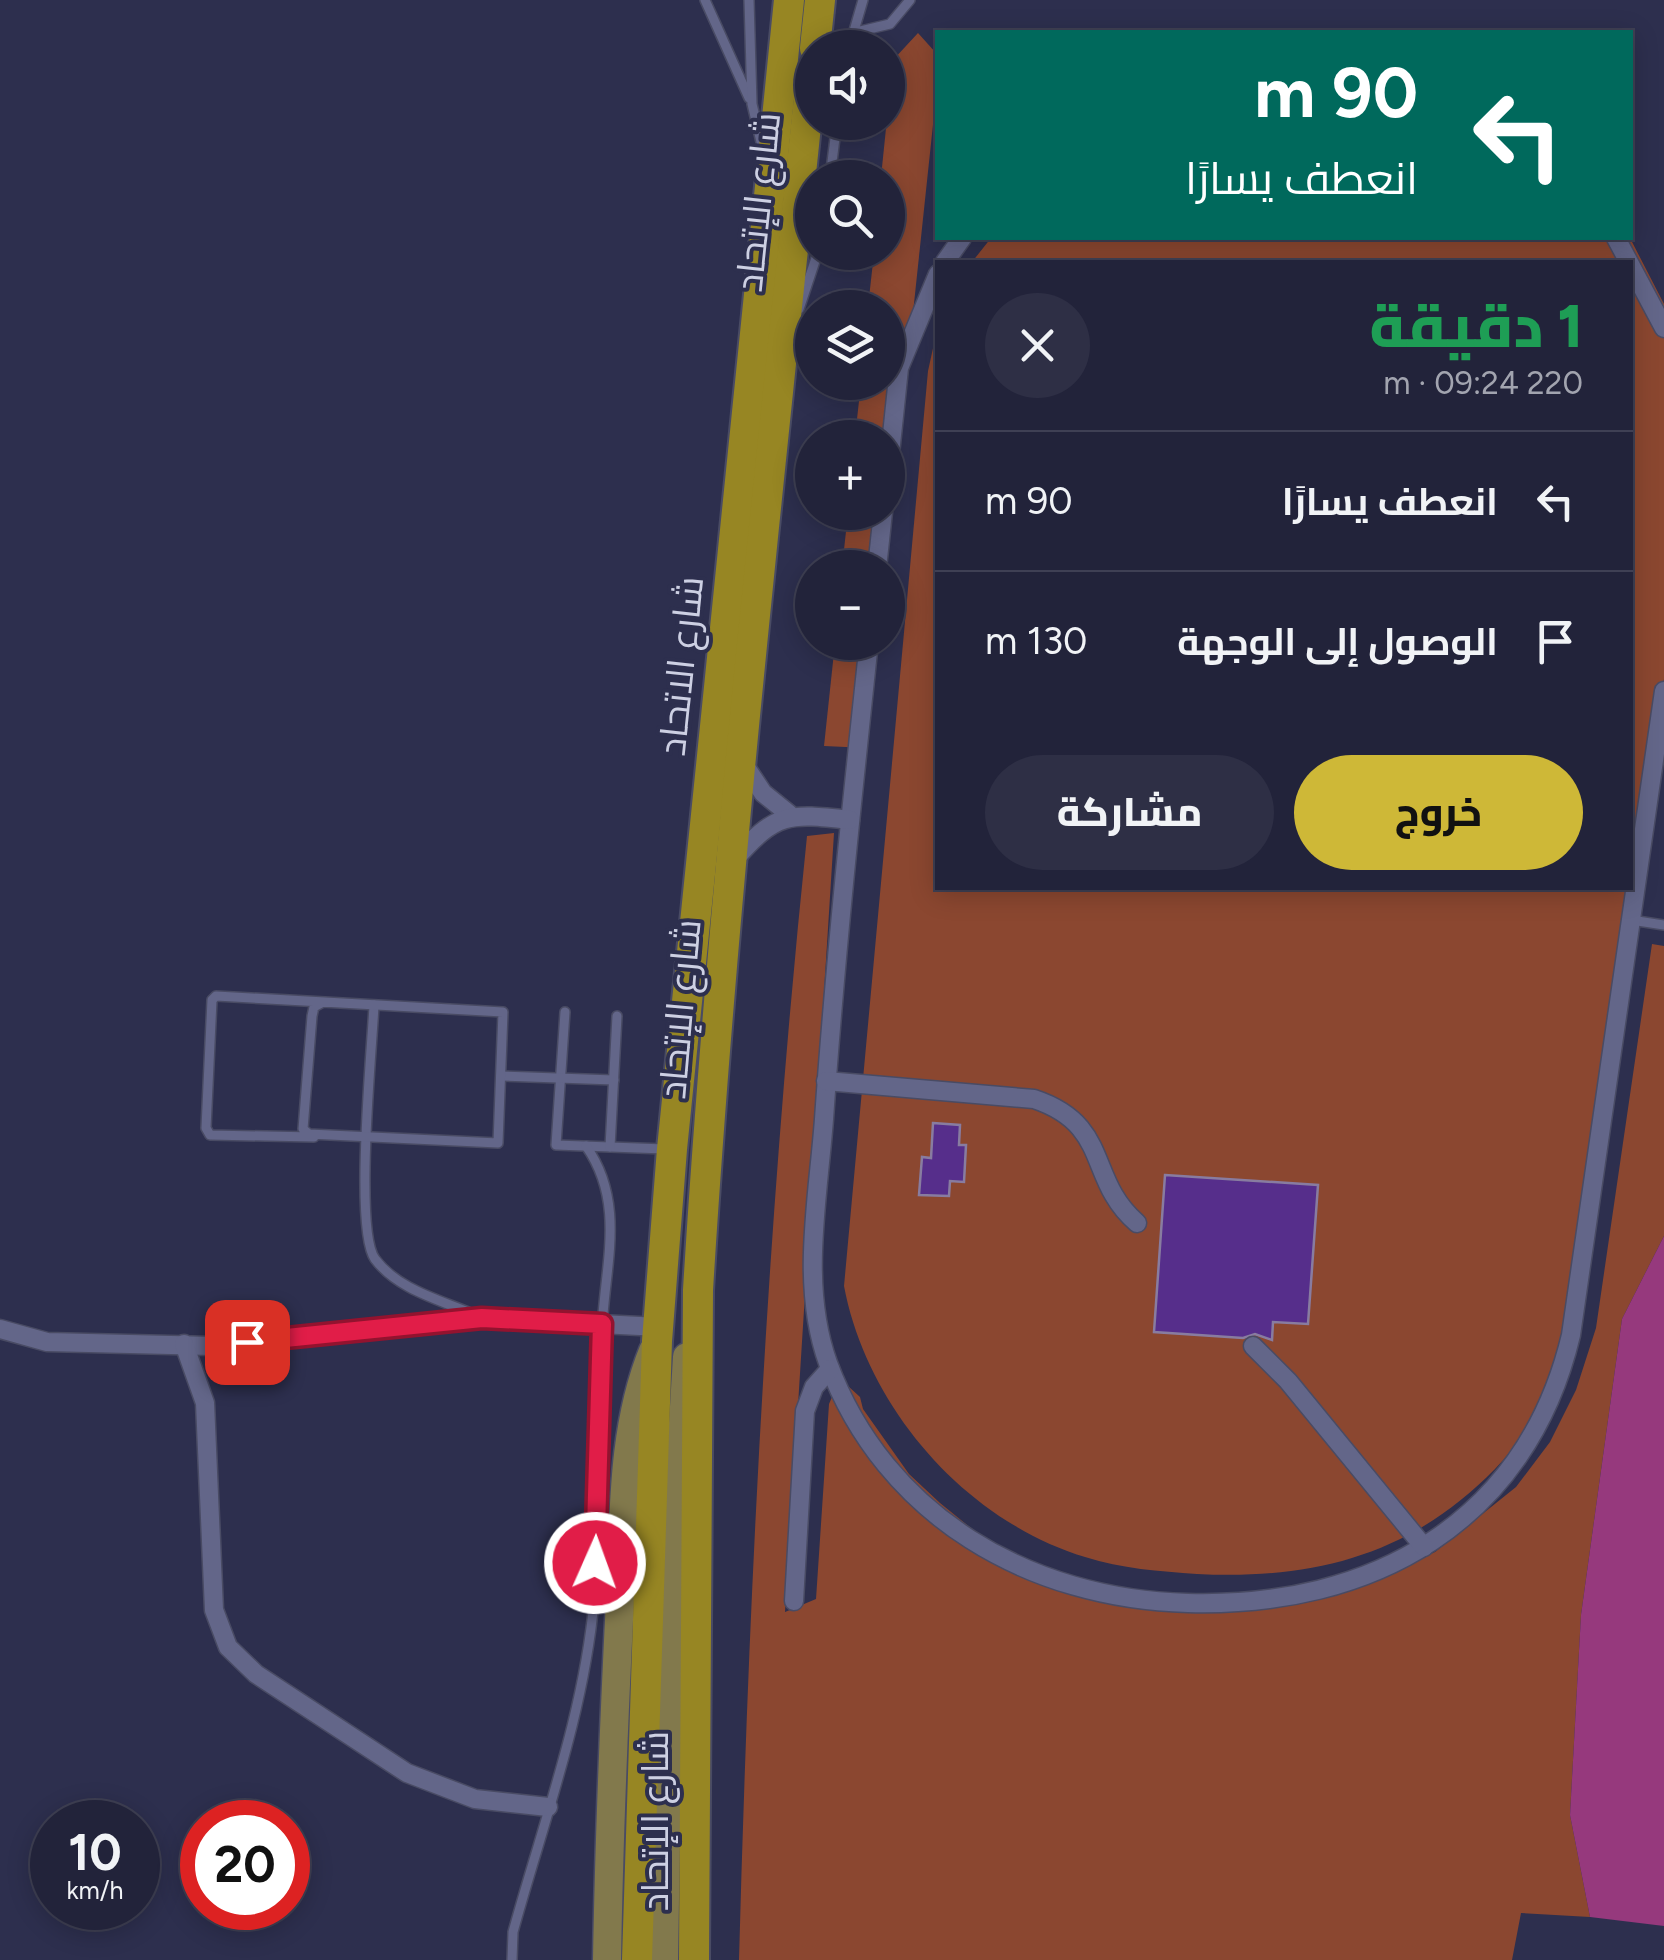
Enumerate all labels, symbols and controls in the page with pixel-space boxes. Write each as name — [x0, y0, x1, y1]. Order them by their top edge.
map controls — [795, 30, 905, 660]
button: sound — [795, 30, 905, 140]
text: 90 m — [1254, 50, 1418, 135]
icon: left — [1453, 70, 1583, 200]
street label: شارع الإتحاد — [726, 110, 792, 294]
text: انعطف يسارًا — [1185, 151, 1418, 205]
button: search — [795, 160, 905, 270]
button: layers — [795, 290, 905, 400]
text: 1 دقيقة — [1369, 290, 1583, 362]
button: close — [985, 293, 1090, 398]
text: 220 m · 09:24 — [1383, 364, 1583, 402]
button: + — [795, 420, 905, 530]
icon: left — [1528, 474, 1583, 529]
text: 90 m — [985, 478, 1073, 524]
text: انعطف يسارًا — [1282, 479, 1498, 525]
button: − — [795, 550, 905, 660]
street label: شارع الاتحاد — [649, 574, 715, 758]
icon: arrive — [1528, 614, 1583, 669]
text: 130 m — [985, 618, 1087, 664]
text: الوصول إلى الوجهة — [1177, 619, 1498, 665]
button: مشاركة — [985, 755, 1274, 870]
button: خروج — [1294, 755, 1583, 870]
street label: شارع الإتحاد — [649, 917, 713, 1101]
pin — [205, 1300, 290, 1385]
icon: arrive — [220, 1315, 275, 1370]
position arrow — [543, 1511, 647, 1615]
street label: شارع الإتحاد — [632, 1731, 680, 1911]
speed limit sign: 20 — [180, 1800, 310, 1930]
text: 10 — [68, 1822, 122, 1883]
text: km/h — [66, 1875, 124, 1905]

